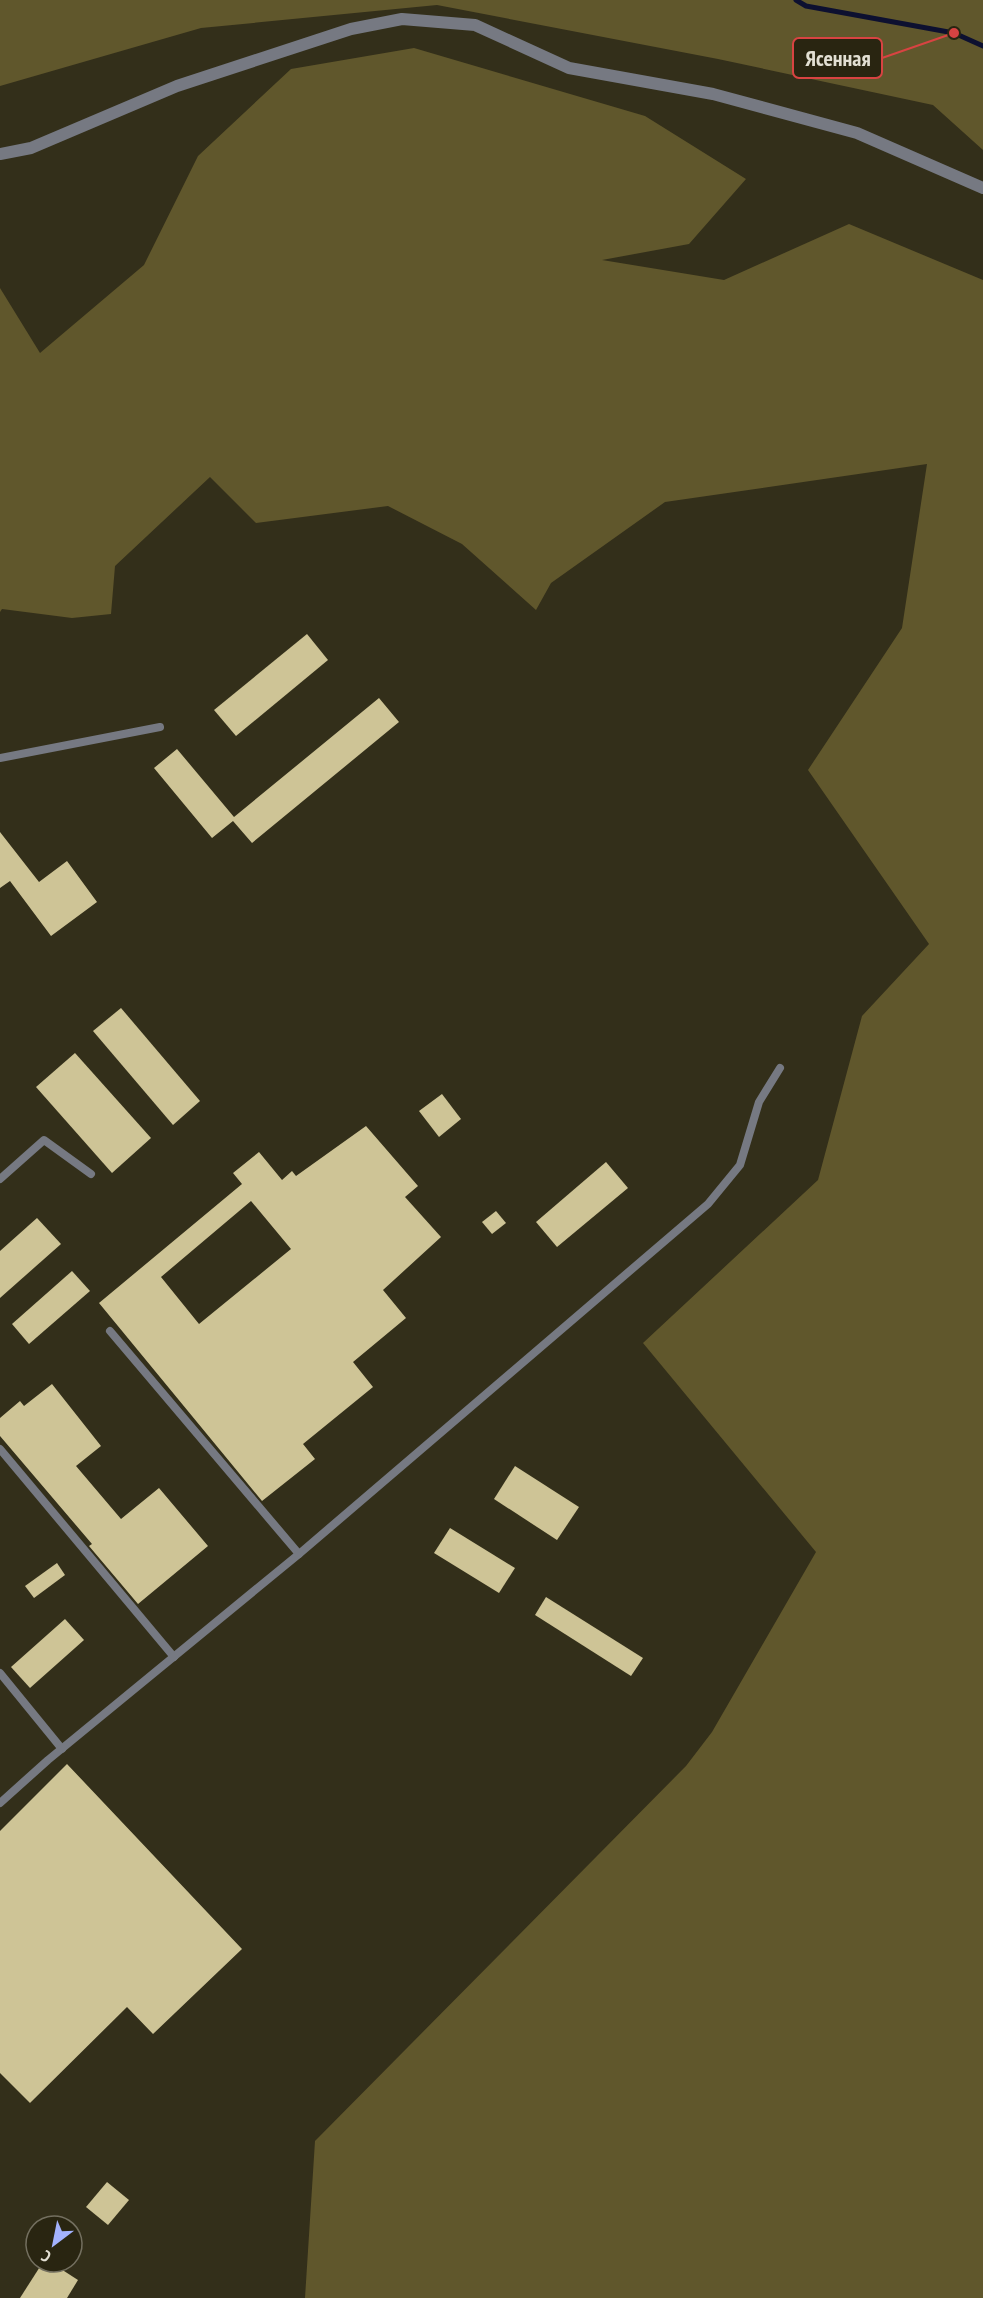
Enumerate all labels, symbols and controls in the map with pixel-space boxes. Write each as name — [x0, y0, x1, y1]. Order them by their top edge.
callout: Ясенная — [793, 38, 882, 78]
text: Ясенная — [805, 44, 871, 72]
north arrow — [24, 2214, 84, 2274]
text: С — [37, 2246, 54, 2267]

